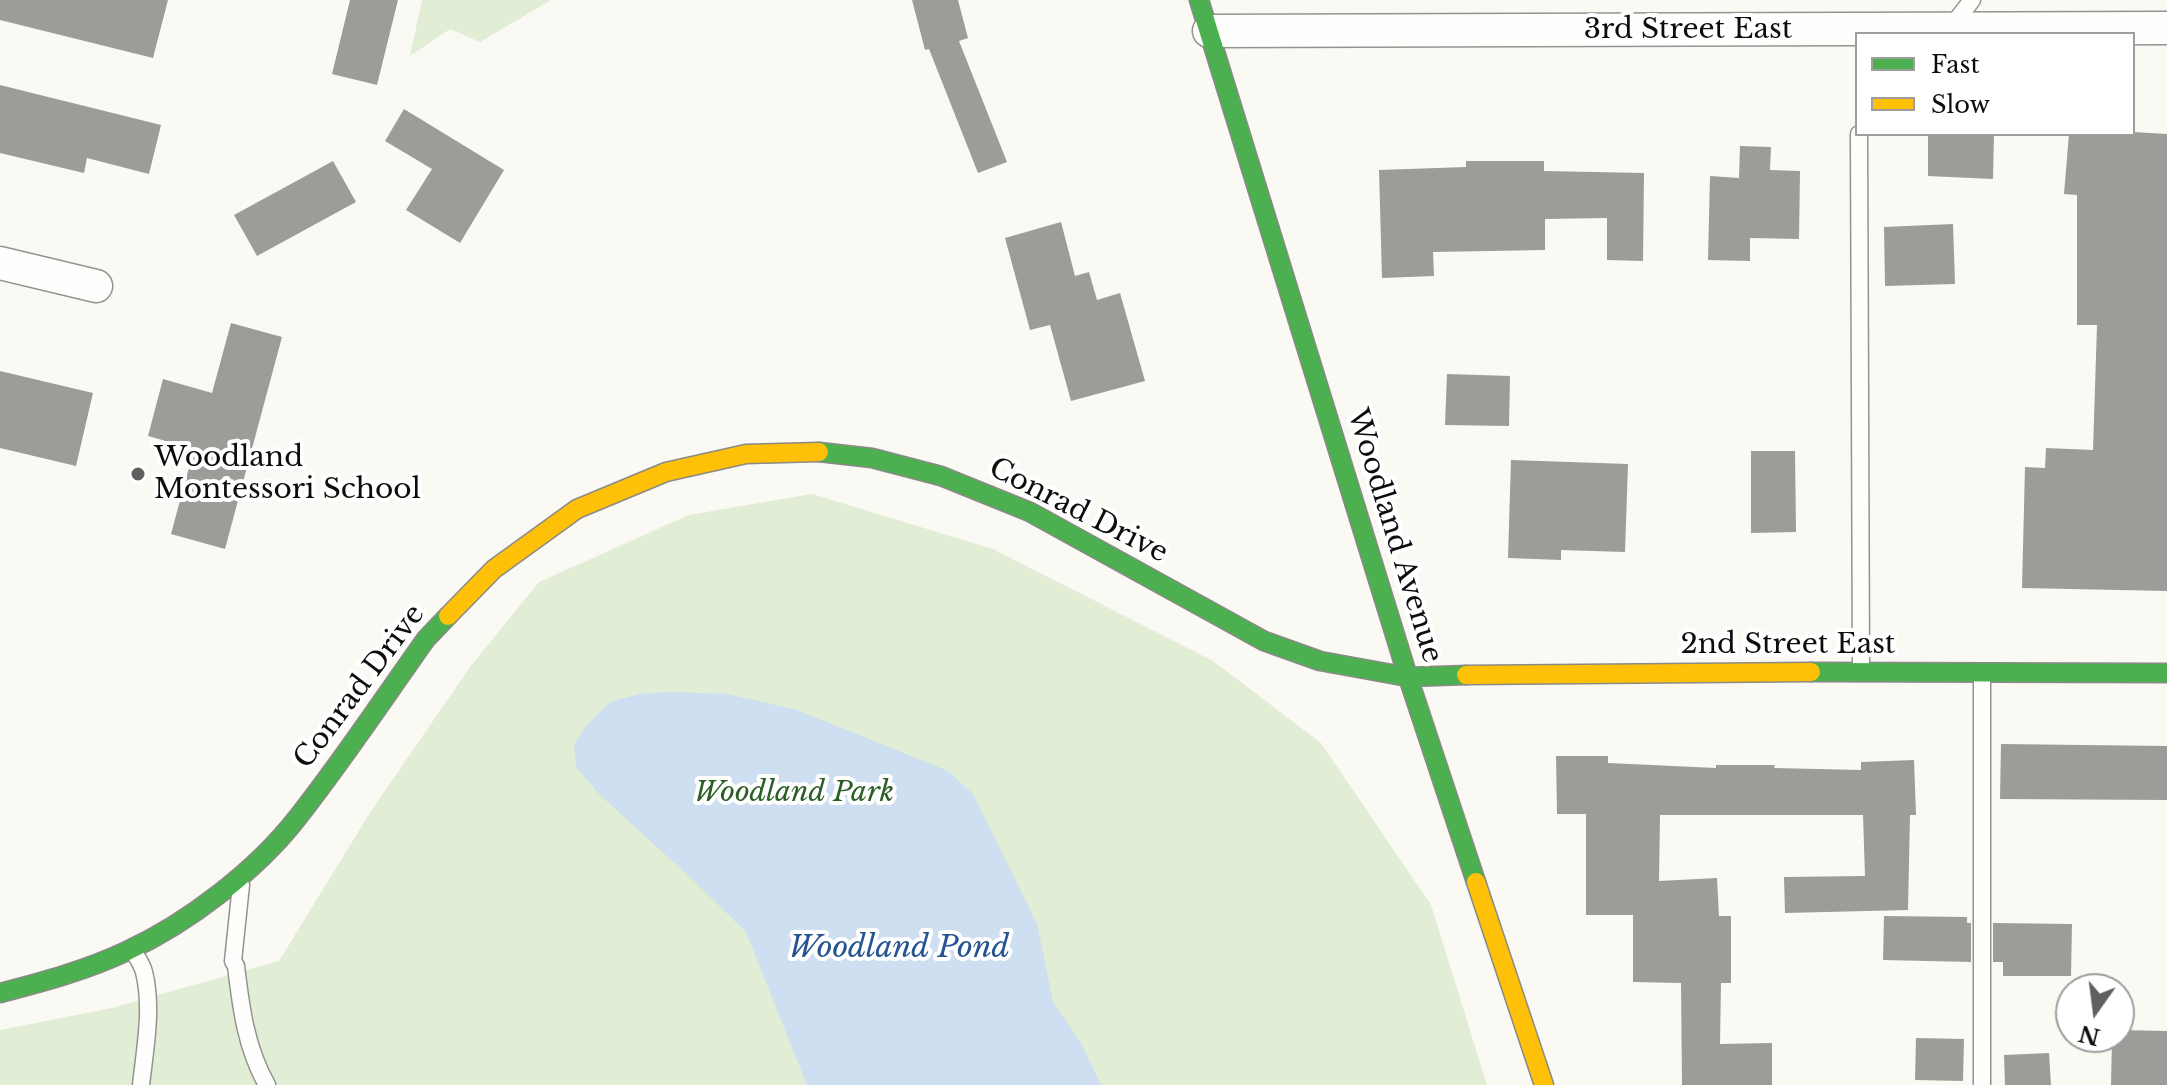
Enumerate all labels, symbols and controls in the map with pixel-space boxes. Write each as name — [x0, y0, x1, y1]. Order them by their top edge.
street label: 3rd Street East — [1584, 13, 1792, 47]
legend — [1855, 32, 2135, 136]
text: Fast — [1931, 50, 1979, 79]
text: Slow — [1931, 90, 1990, 119]
street label: Woodland Avenue — [1339, 405, 1449, 667]
place label: Woodland Montessori School — [154, 441, 421, 507]
street label: Conrad Drive — [983, 452, 1173, 570]
marker: Woodland Montessori School — [129, 465, 147, 483]
street label: Conrad Drive — [288, 599, 432, 775]
street label: 2nd Street East — [1681, 628, 1895, 662]
park label: Woodland Park — [694, 776, 894, 810]
water label: Woodland Pond — [788, 931, 1010, 967]
north arrow — [2055, 973, 2135, 1053]
text: N — [2076, 1019, 2103, 1050]

